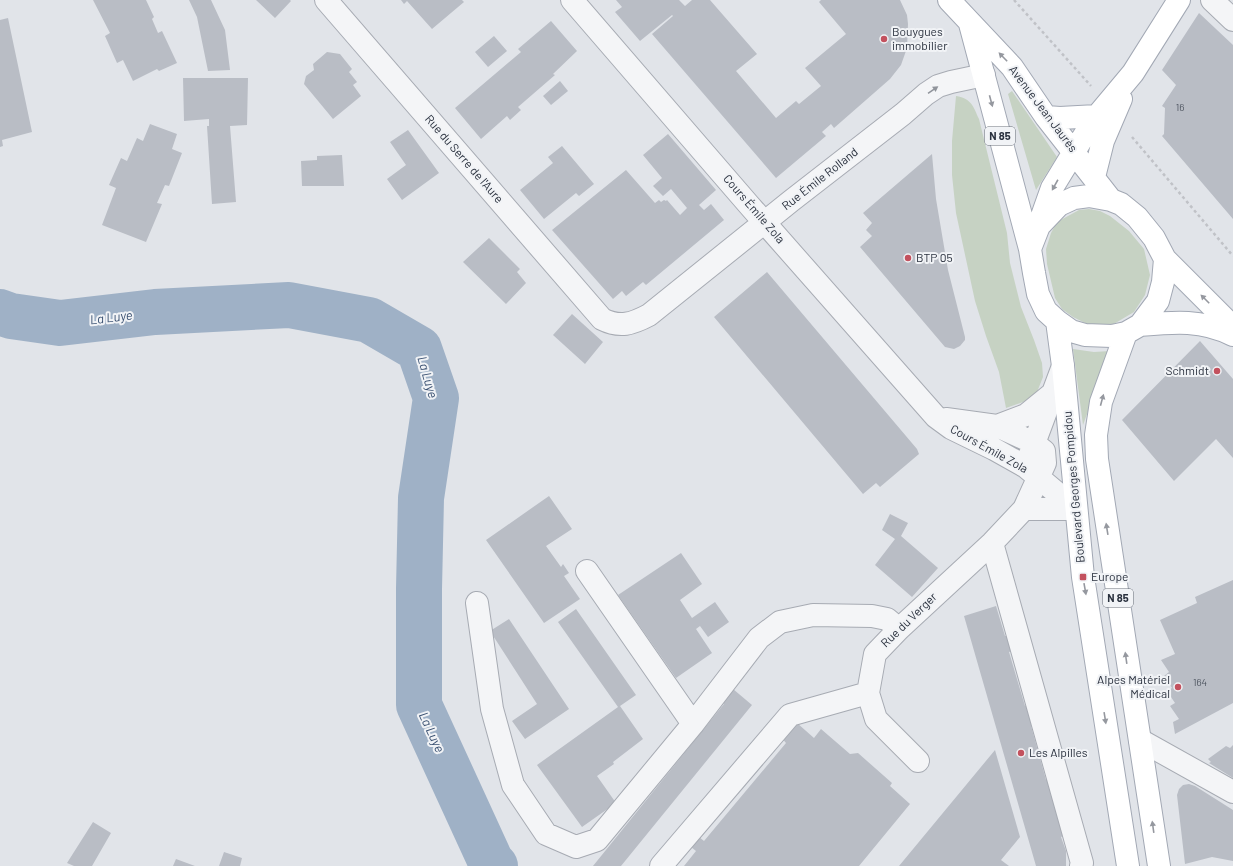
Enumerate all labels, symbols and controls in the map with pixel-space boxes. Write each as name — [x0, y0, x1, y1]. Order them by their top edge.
place label: Bouygues immobilier — [892, 24, 948, 52]
marker: Bouygues immobilier — [879, 34, 889, 44]
one-way arrow — [998, 52, 1008, 62]
street label: Avenue Jean Jaurès — [1007, 62, 1081, 155]
one-way arrow — [928, 86, 938, 94]
one-way arrow — [988, 95, 994, 107]
house number: 16 — [1176, 101, 1184, 113]
street label: Rue du Serre de l'Aure — [423, 111, 507, 205]
road number: N 85 — [985, 127, 1015, 145]
street label: Rue Émile Rolland — [779, 144, 860, 212]
street label: Cours Émile Zola — [721, 171, 788, 246]
one-way arrow — [1051, 180, 1058, 191]
place label: BTP 05 — [916, 250, 953, 264]
marker: BTP 05 — [903, 253, 913, 263]
one-way arrow — [1200, 295, 1210, 304]
water label: La Luye — [89, 306, 133, 328]
water label: La Luye — [414, 354, 442, 400]
place label: Schmidt — [1165, 363, 1209, 377]
marker: Schmidt — [1212, 366, 1222, 376]
one-way arrow — [1099, 394, 1105, 406]
street label: Boulevard Georges Pompidou — [1059, 411, 1087, 564]
street label: Cours Émile Zola — [948, 421, 1031, 475]
one-way arrow — [1104, 523, 1110, 535]
place label: Europe — [1091, 569, 1128, 583]
marker: Europe — [1078, 572, 1088, 582]
one-way arrow — [1082, 583, 1088, 595]
street label: Rue du Verger — [877, 589, 940, 649]
road number: N 85 — [1103, 589, 1133, 607]
one-way arrow — [1123, 651, 1129, 664]
place label: Alpes Matériel Médical — [1097, 672, 1170, 700]
house number: 164 — [1193, 676, 1207, 688]
marker: Alpes Matériel Médical — [1173, 682, 1183, 692]
water label: La Luye — [416, 709, 448, 755]
one-way arrow — [1102, 712, 1108, 724]
place label: Les Alpilles — [1029, 745, 1088, 759]
marker: Les Alpilles — [1016, 748, 1026, 758]
one-way arrow — [1150, 821, 1156, 834]

